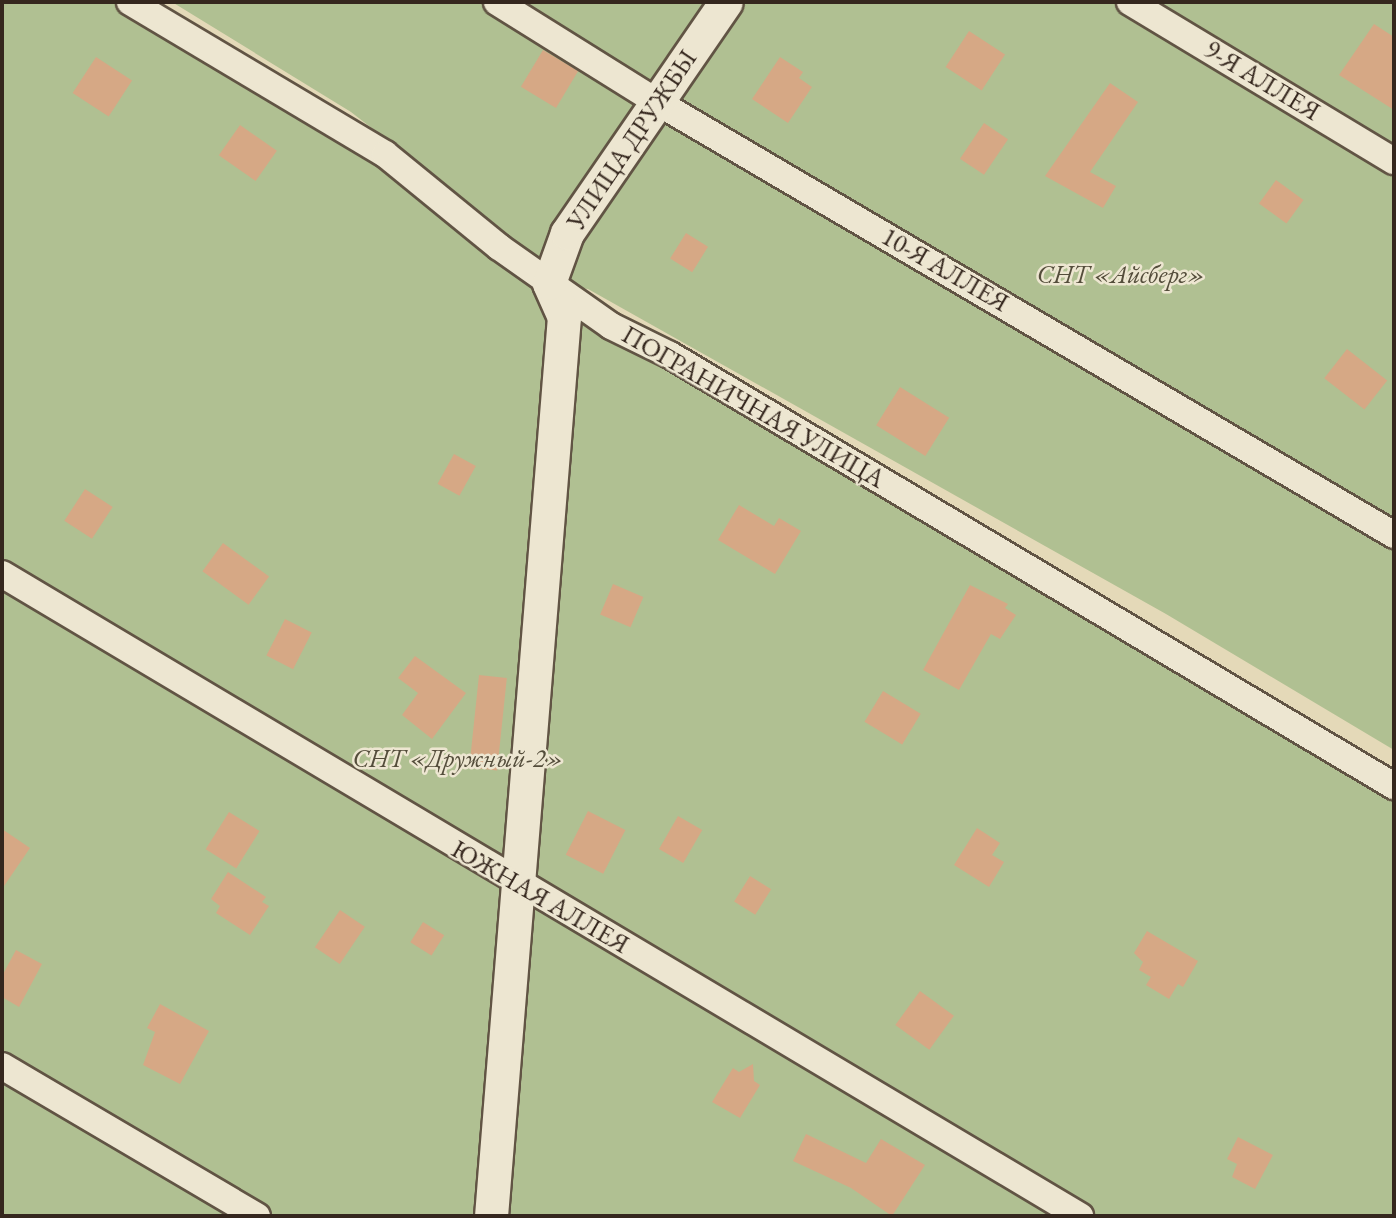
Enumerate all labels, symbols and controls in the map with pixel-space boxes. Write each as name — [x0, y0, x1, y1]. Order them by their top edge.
street label: 9-Я АЛЛЕЯ — [1199, 34, 1325, 128]
street label: УЛИЦА ДРУЖБЫ — [560, 44, 704, 236]
street label: 10-Я АЛЛЕЯ — [876, 221, 1014, 319]
park label: СНТ «Айсберг» — [1037, 259, 1205, 291]
street label: ПОГРАНИЧНАЯ УЛИЦА — [616, 319, 890, 495]
park label: СНТ «Дружный-2» — [353, 743, 563, 775]
street label: ЮЖНАЯ АЛЛЕЯ — [446, 833, 634, 961]

